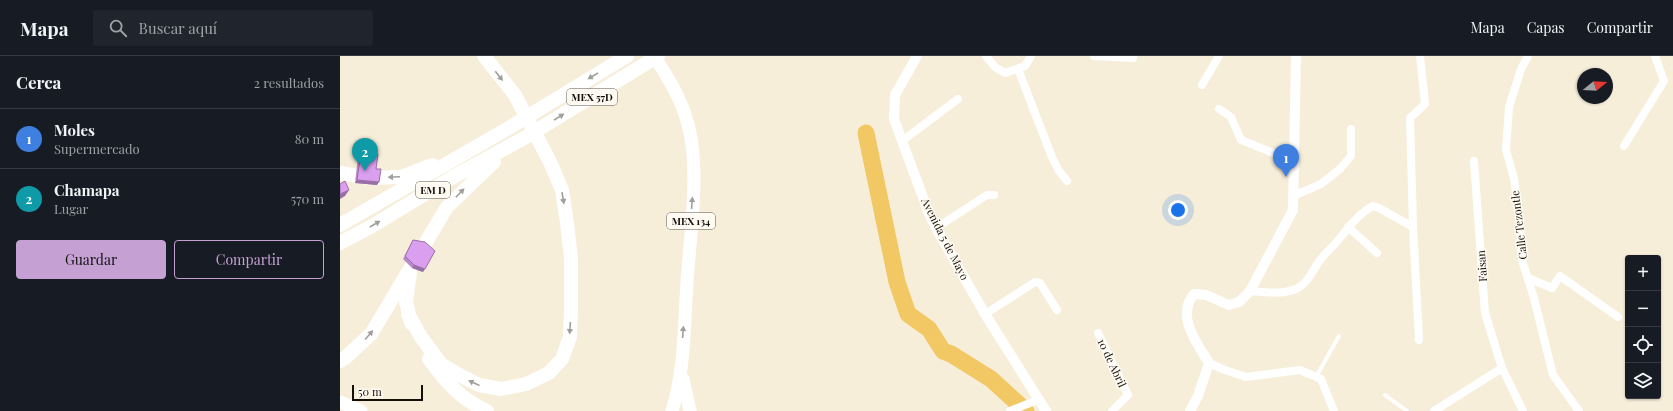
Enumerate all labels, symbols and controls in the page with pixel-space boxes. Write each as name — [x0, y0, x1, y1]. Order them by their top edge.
search box — [93, 10, 373, 46]
text: Mapa — [20, 15, 69, 41]
icon: search — [107, 17, 129, 39]
text: Buscar aquí — [139, 18, 217, 38]
text: Mapa — [1470, 18, 1505, 37]
text: Capas — [1527, 18, 1565, 37]
text: Compartir — [1587, 18, 1653, 37]
north arrow — [1577, 68, 1613, 104]
one-way arrow — [495, 70, 504, 81]
text: Cerca — [16, 71, 61, 93]
one-way arrow — [587, 73, 599, 80]
text: 2 resultados — [254, 74, 324, 91]
road number: MEX 57D — [567, 89, 617, 105]
one-way arrow — [553, 113, 565, 120]
text: Moles — [54, 120, 95, 140]
text: 1 — [27, 130, 31, 147]
text: 80 m — [295, 130, 324, 147]
pin: 2 — [352, 138, 378, 171]
text: Supermercado — [54, 140, 140, 157]
pin: 1 — [1273, 144, 1299, 177]
one-way arrow — [388, 174, 400, 181]
text: Chamapa — [54, 180, 120, 200]
road number: EM D — [416, 182, 450, 198]
one-way arrow — [455, 188, 465, 198]
street label: Calle Tezontle — [1507, 189, 1530, 260]
text: 2 — [26, 190, 32, 207]
text: 570 m — [291, 190, 324, 207]
one-way arrow — [560, 192, 566, 204]
street label: Avenida 5 de Mayo — [918, 194, 973, 282]
one-way arrow — [689, 197, 696, 209]
text: Lugar — [54, 200, 88, 217]
your location — [1168, 200, 1188, 220]
road number: MEX 134 — [667, 213, 715, 229]
one-way arrow — [369, 221, 380, 228]
button: Guardar — [16, 240, 166, 279]
button: Compartir — [174, 240, 324, 279]
street label: Faisan — [1473, 249, 1490, 282]
map controls — [1625, 255, 1661, 399]
button: + — [1625, 255, 1661, 291]
button: − — [1625, 291, 1661, 327]
one-way arrow — [567, 322, 574, 334]
one-way arrow — [680, 326, 687, 339]
button: locate — [1625, 327, 1661, 363]
one-way arrow — [364, 330, 373, 341]
street label: 10 de Abril — [1095, 336, 1130, 390]
button: layers — [1625, 363, 1661, 399]
one-way arrow — [469, 380, 480, 386]
scale bar — [352, 383, 423, 402]
text: 50 m — [358, 384, 382, 399]

